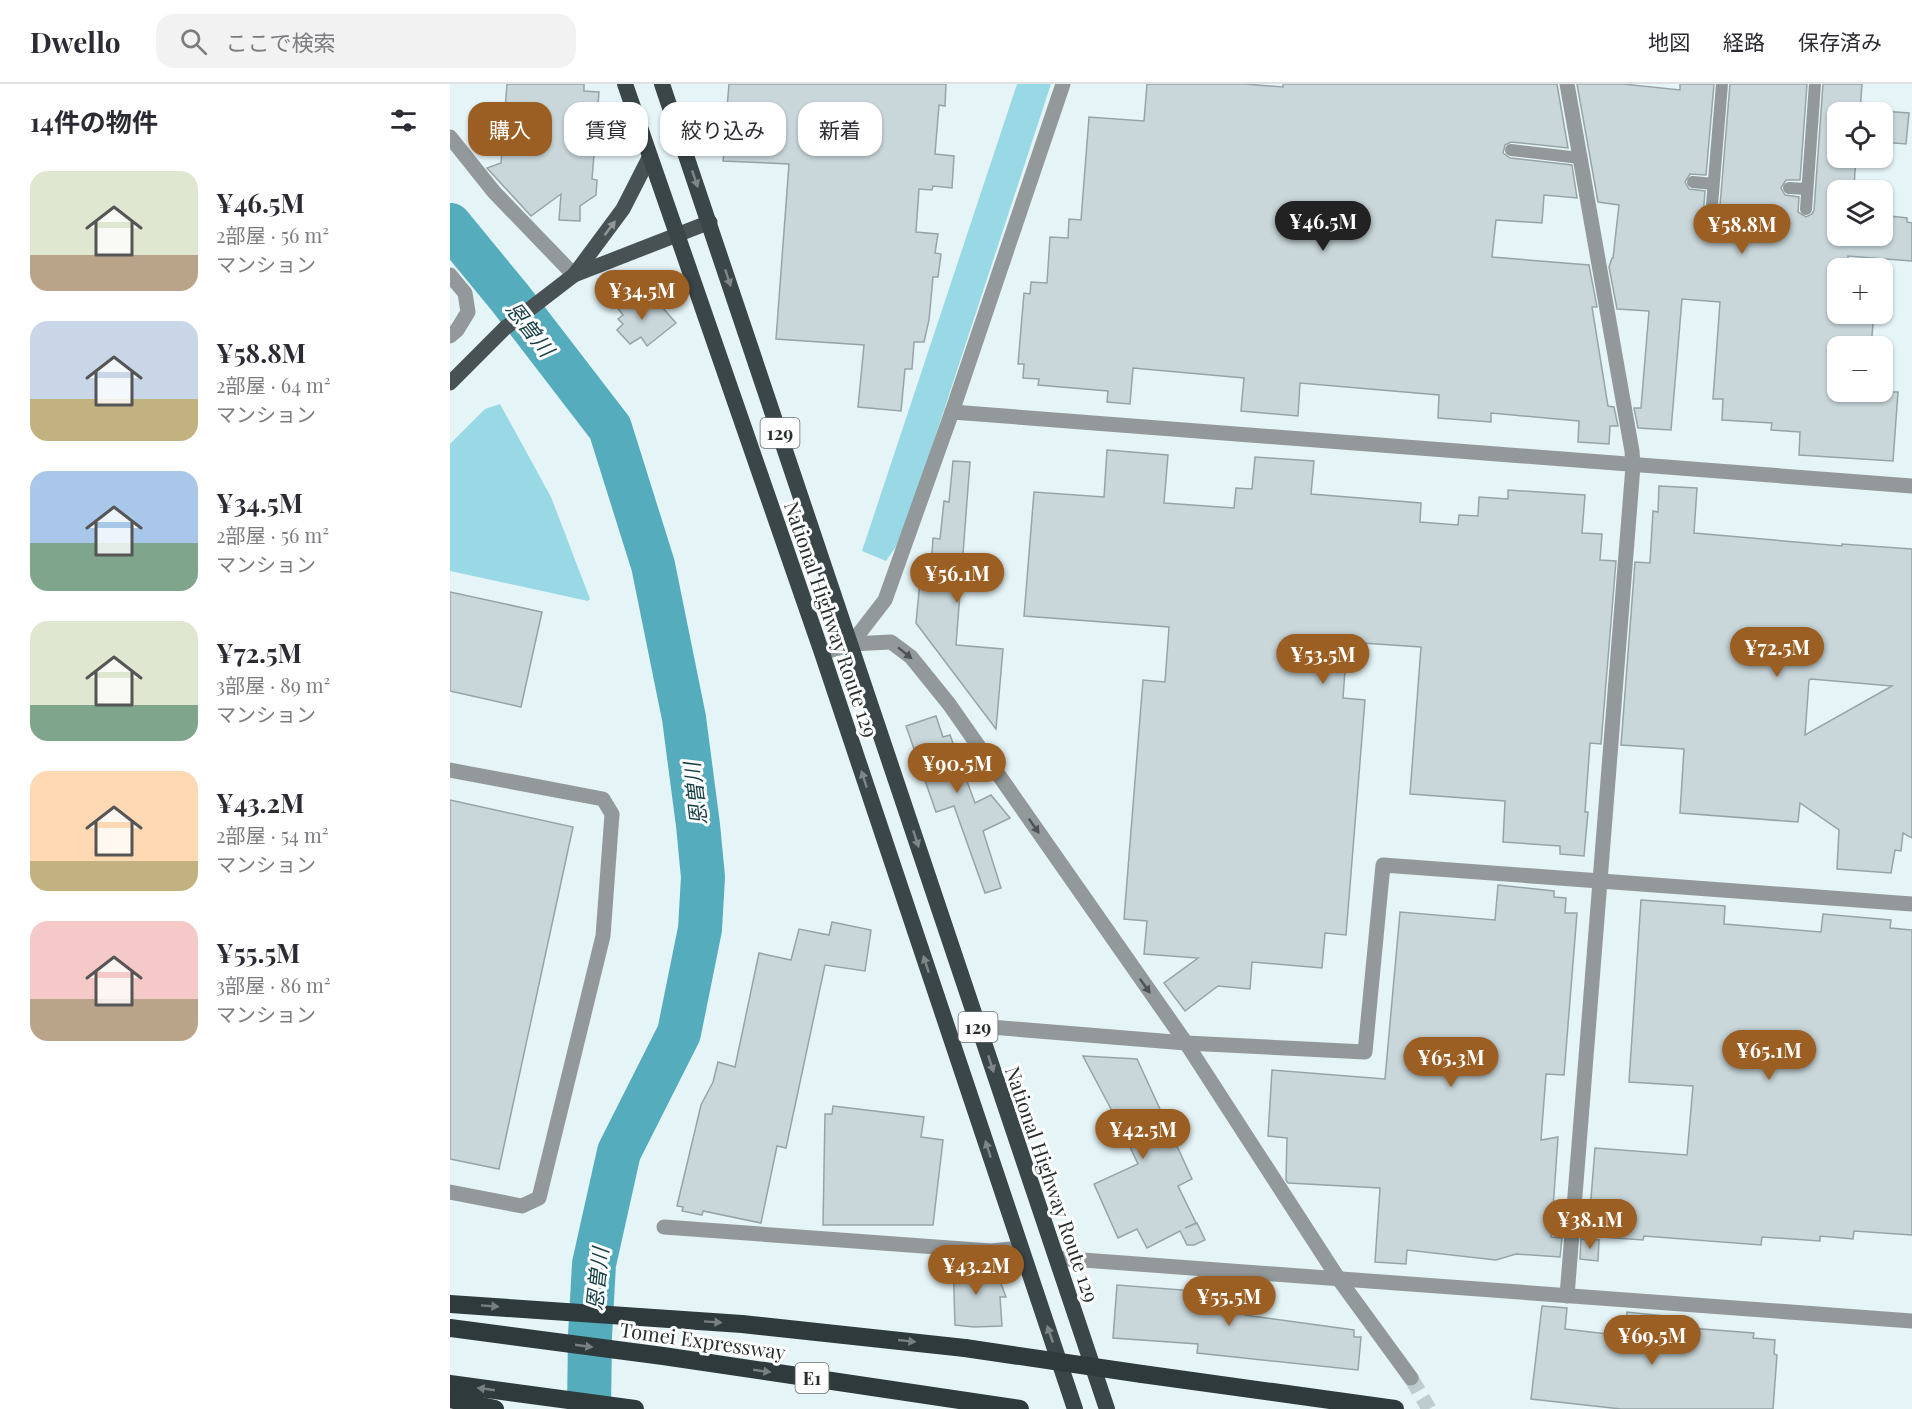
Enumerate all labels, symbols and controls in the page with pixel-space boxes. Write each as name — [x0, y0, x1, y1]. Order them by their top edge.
search box — [156, 14, 576, 68]
text: Dwello — [30, 23, 120, 60]
icon: search — [177, 25, 210, 58]
text: ここで検索 — [225, 27, 335, 57]
text: 地図 — [1648, 27, 1690, 55]
text: 経路 — [1723, 27, 1765, 55]
text: 保存済み — [1798, 27, 1882, 55]
chip: 購入 — [468, 102, 552, 156]
chip: 賃貸 — [564, 102, 648, 156]
chip: 絞り込み — [660, 102, 786, 156]
chip: 新着 — [798, 102, 882, 156]
map controls — [1827, 102, 1893, 402]
button: locate — [1827, 102, 1893, 168]
text: 14件の物件 — [30, 104, 158, 139]
icon: filters — [387, 104, 420, 137]
one-way arrow — [690, 170, 700, 188]
button: layers — [1827, 180, 1893, 246]
text: ¥46.5M — [216, 185, 305, 220]
icon: home — [78, 195, 150, 267]
pin: ¥46.5M — [1274, 201, 1372, 252]
pin: ¥58.8M — [1693, 204, 1791, 255]
text: ¥46.5M — [1289, 207, 1357, 234]
text: ¥58.8M — [1707, 210, 1777, 237]
one-way arrow — [603, 220, 615, 235]
text: 2部屋 · 56 m² — [216, 221, 329, 248]
text: マンション — [216, 250, 316, 277]
button: + — [1827, 258, 1893, 324]
one-way arrow — [724, 269, 734, 287]
pin: ¥34.5M — [593, 270, 691, 321]
text: ¥34.5M — [609, 276, 675, 303]
water label: 恩曽川 — [501, 295, 563, 363]
text: ¥58.8M — [216, 335, 306, 370]
button: − — [1827, 336, 1893, 402]
icon: home — [78, 345, 150, 417]
text: 2部屋 · 64 m² — [216, 371, 331, 398]
text: マンション — [216, 400, 316, 427]
road number: 129 — [760, 418, 800, 448]
text: ¥34.5M — [216, 485, 303, 520]
icon: home — [78, 495, 150, 567]
street label: National Highway Route 129 — [779, 497, 885, 741]
text: 2部屋 · 56 m² — [216, 521, 329, 548]
text: マンション — [216, 550, 316, 577]
pin: ¥56.1M — [908, 553, 1006, 604]
text: ¥56.1M — [924, 559, 990, 586]
pin: ¥72.5M — [1728, 627, 1826, 678]
text: ¥72.5M — [1744, 633, 1810, 660]
pin: ¥53.5M — [1274, 634, 1372, 685]
text: ¥72.5M — [216, 635, 302, 670]
text: ¥53.5M — [1290, 640, 1356, 667]
icon: home — [78, 645, 150, 717]
one-way arrow — [897, 646, 913, 659]
text: 3部屋 · 89 m² — [216, 671, 330, 698]
text: マンション — [216, 700, 316, 727]
pin: ¥90.5M — [908, 743, 1006, 794]
text: ¥90.5M — [922, 749, 992, 776]
water label: 恩曽川 — [676, 759, 712, 827]
one-way arrow — [859, 770, 868, 788]
text: ¥43.2M — [216, 785, 304, 820]
icon: home — [78, 795, 150, 867]
one-way arrow — [1028, 817, 1040, 833]
text: 2部屋 · 54 m² — [216, 821, 329, 848]
one-way arrow — [911, 830, 921, 848]
text: マンション — [216, 850, 316, 877]
text: ¥55.5M — [216, 935, 300, 970]
icon: home — [78, 945, 150, 1017]
one-way arrow — [921, 955, 930, 973]
text: 3部屋 · 86 m² — [216, 971, 331, 998]
one-way arrow — [1139, 977, 1151, 993]
text: マンション — [216, 1000, 316, 1027]
road number: 129 — [958, 1012, 998, 1042]
pin: ¥65.1M — [1720, 1030, 1818, 1081]
text: ¥65.1M — [1736, 1036, 1802, 1063]
pin: ¥65.3M — [1402, 1037, 1500, 1088]
text: ¥65.3M — [1417, 1043, 1485, 1070]
one-way arrow — [986, 1055, 996, 1073]
street label: National Highway Route 129 — [1000, 1062, 1106, 1306]
pin: ¥42.5M — [1094, 1109, 1192, 1160]
text: ¥42.5M — [1109, 1115, 1177, 1142]
one-way arrow — [982, 1140, 992, 1158]
pin: ¥38.1M — [1541, 1199, 1639, 1250]
text: ¥38.1M — [1557, 1205, 1623, 1232]
water label: 恩曽川 — [579, 1244, 613, 1312]
pin: ¥43.2M — [927, 1245, 1025, 1296]
text: ¥43.2M — [942, 1251, 1010, 1278]
pin: ¥55.5M — [1180, 1276, 1278, 1327]
text: ¥55.5M — [1197, 1282, 1261, 1309]
one-way arrow — [480, 1302, 499, 1311]
street label: Tomei Expressway — [618, 1315, 788, 1365]
pin: ¥69.5M — [1603, 1315, 1701, 1366]
one-way arrow — [703, 1317, 722, 1326]
text: ¥69.5M — [1618, 1321, 1686, 1348]
one-way arrow — [1044, 1325, 1054, 1343]
one-way arrow — [897, 1337, 916, 1346]
one-way arrow — [575, 1341, 594, 1350]
road number: E1 — [796, 1363, 828, 1393]
one-way arrow — [753, 1366, 772, 1375]
one-way arrow — [477, 1384, 496, 1394]

